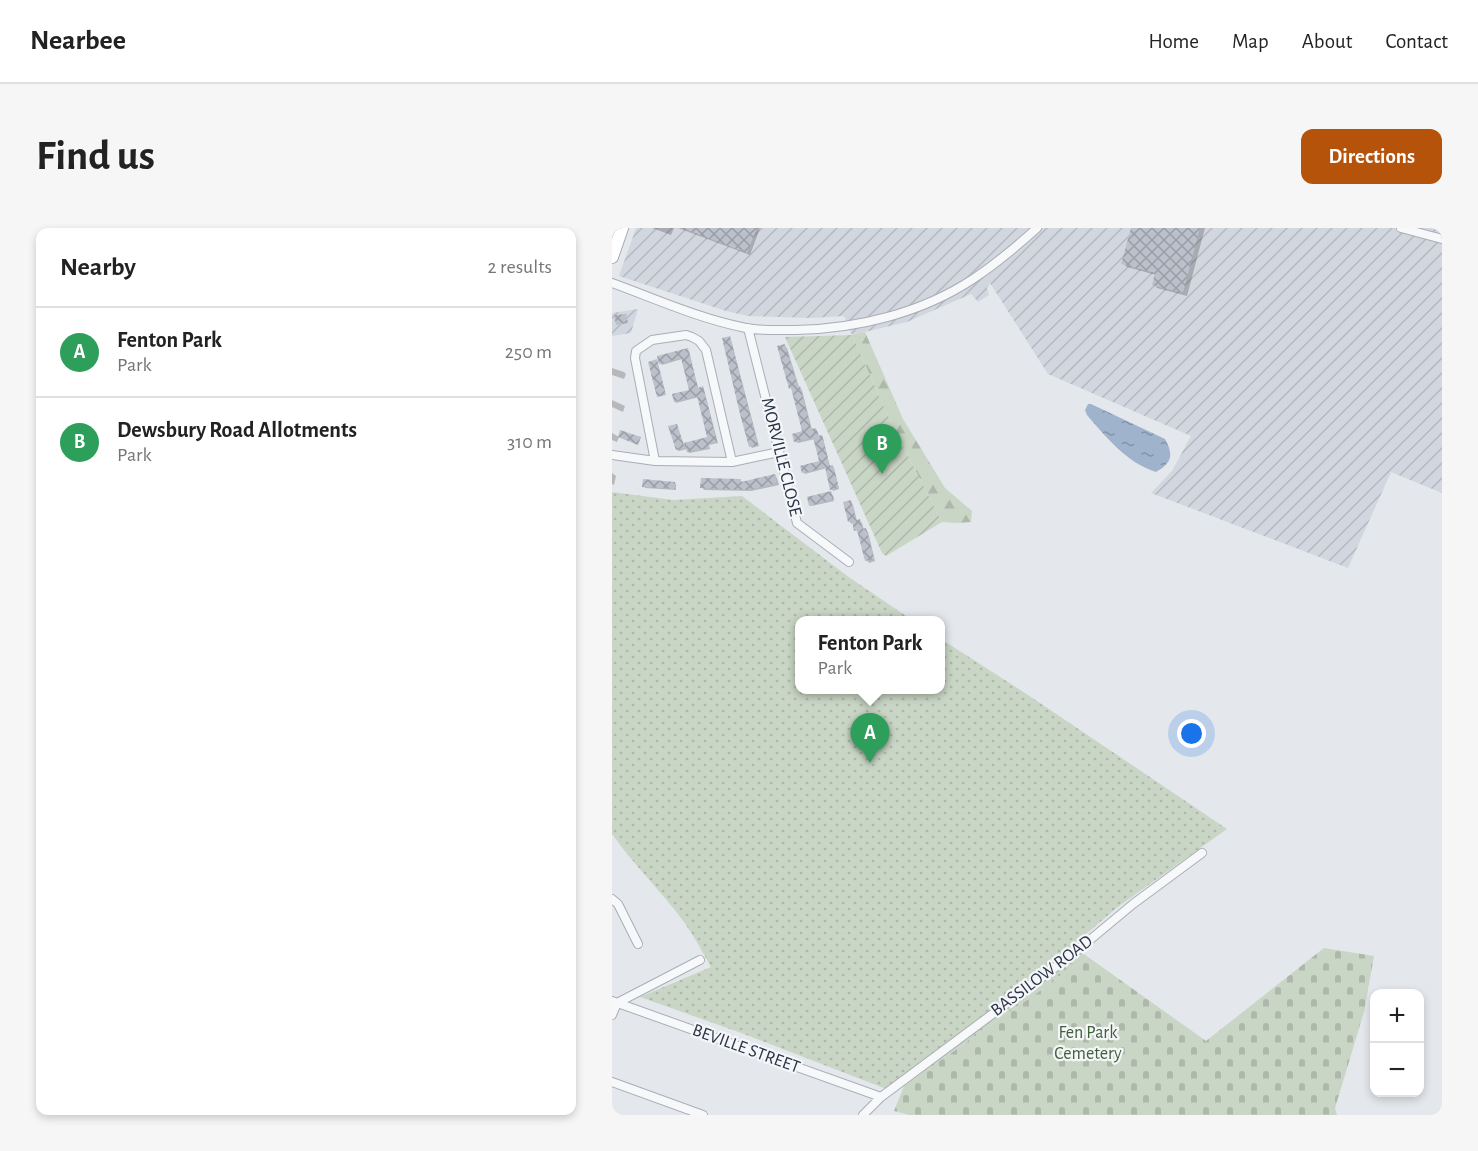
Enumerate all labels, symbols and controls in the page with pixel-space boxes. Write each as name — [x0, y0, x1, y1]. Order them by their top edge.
text: Nearbee — [30, 27, 126, 55]
text: Home — [1148, 31, 1199, 52]
text: Map — [1232, 31, 1269, 52]
text: About — [1302, 31, 1352, 52]
text: Contact — [1385, 31, 1448, 52]
button: Directions — [1301, 129, 1442, 184]
text: Find us — [36, 135, 155, 177]
text: Nearby — [60, 254, 136, 280]
text: 2 results — [488, 257, 552, 277]
text: Fenton Park — [117, 329, 222, 351]
text: A — [74, 342, 86, 362]
text: 250 m — [505, 342, 552, 362]
text: Park — [117, 355, 152, 375]
street label: MORVILLE CLOSE — [758, 396, 805, 518]
text: Dewsbury Road Allotments — [117, 419, 357, 441]
pin: B — [862, 424, 902, 474]
text: B — [74, 432, 85, 452]
text: 310 m — [507, 432, 552, 452]
text: Park — [117, 445, 152, 465]
popup — [795, 616, 945, 694]
text: Fenton Park — [818, 632, 922, 654]
text: Park — [818, 658, 852, 678]
pin: A — [850, 714, 890, 763]
your location — [1177, 719, 1206, 748]
street label: BASSILOW ROAD — [988, 932, 1096, 1020]
map controls — [1370, 989, 1424, 1097]
button: + — [1370, 989, 1424, 1043]
street label: BEVILLE STREET — [690, 1021, 802, 1077]
park label: Fen Park Cemetery — [1054, 1024, 1122, 1063]
button: − — [1370, 1043, 1424, 1097]

